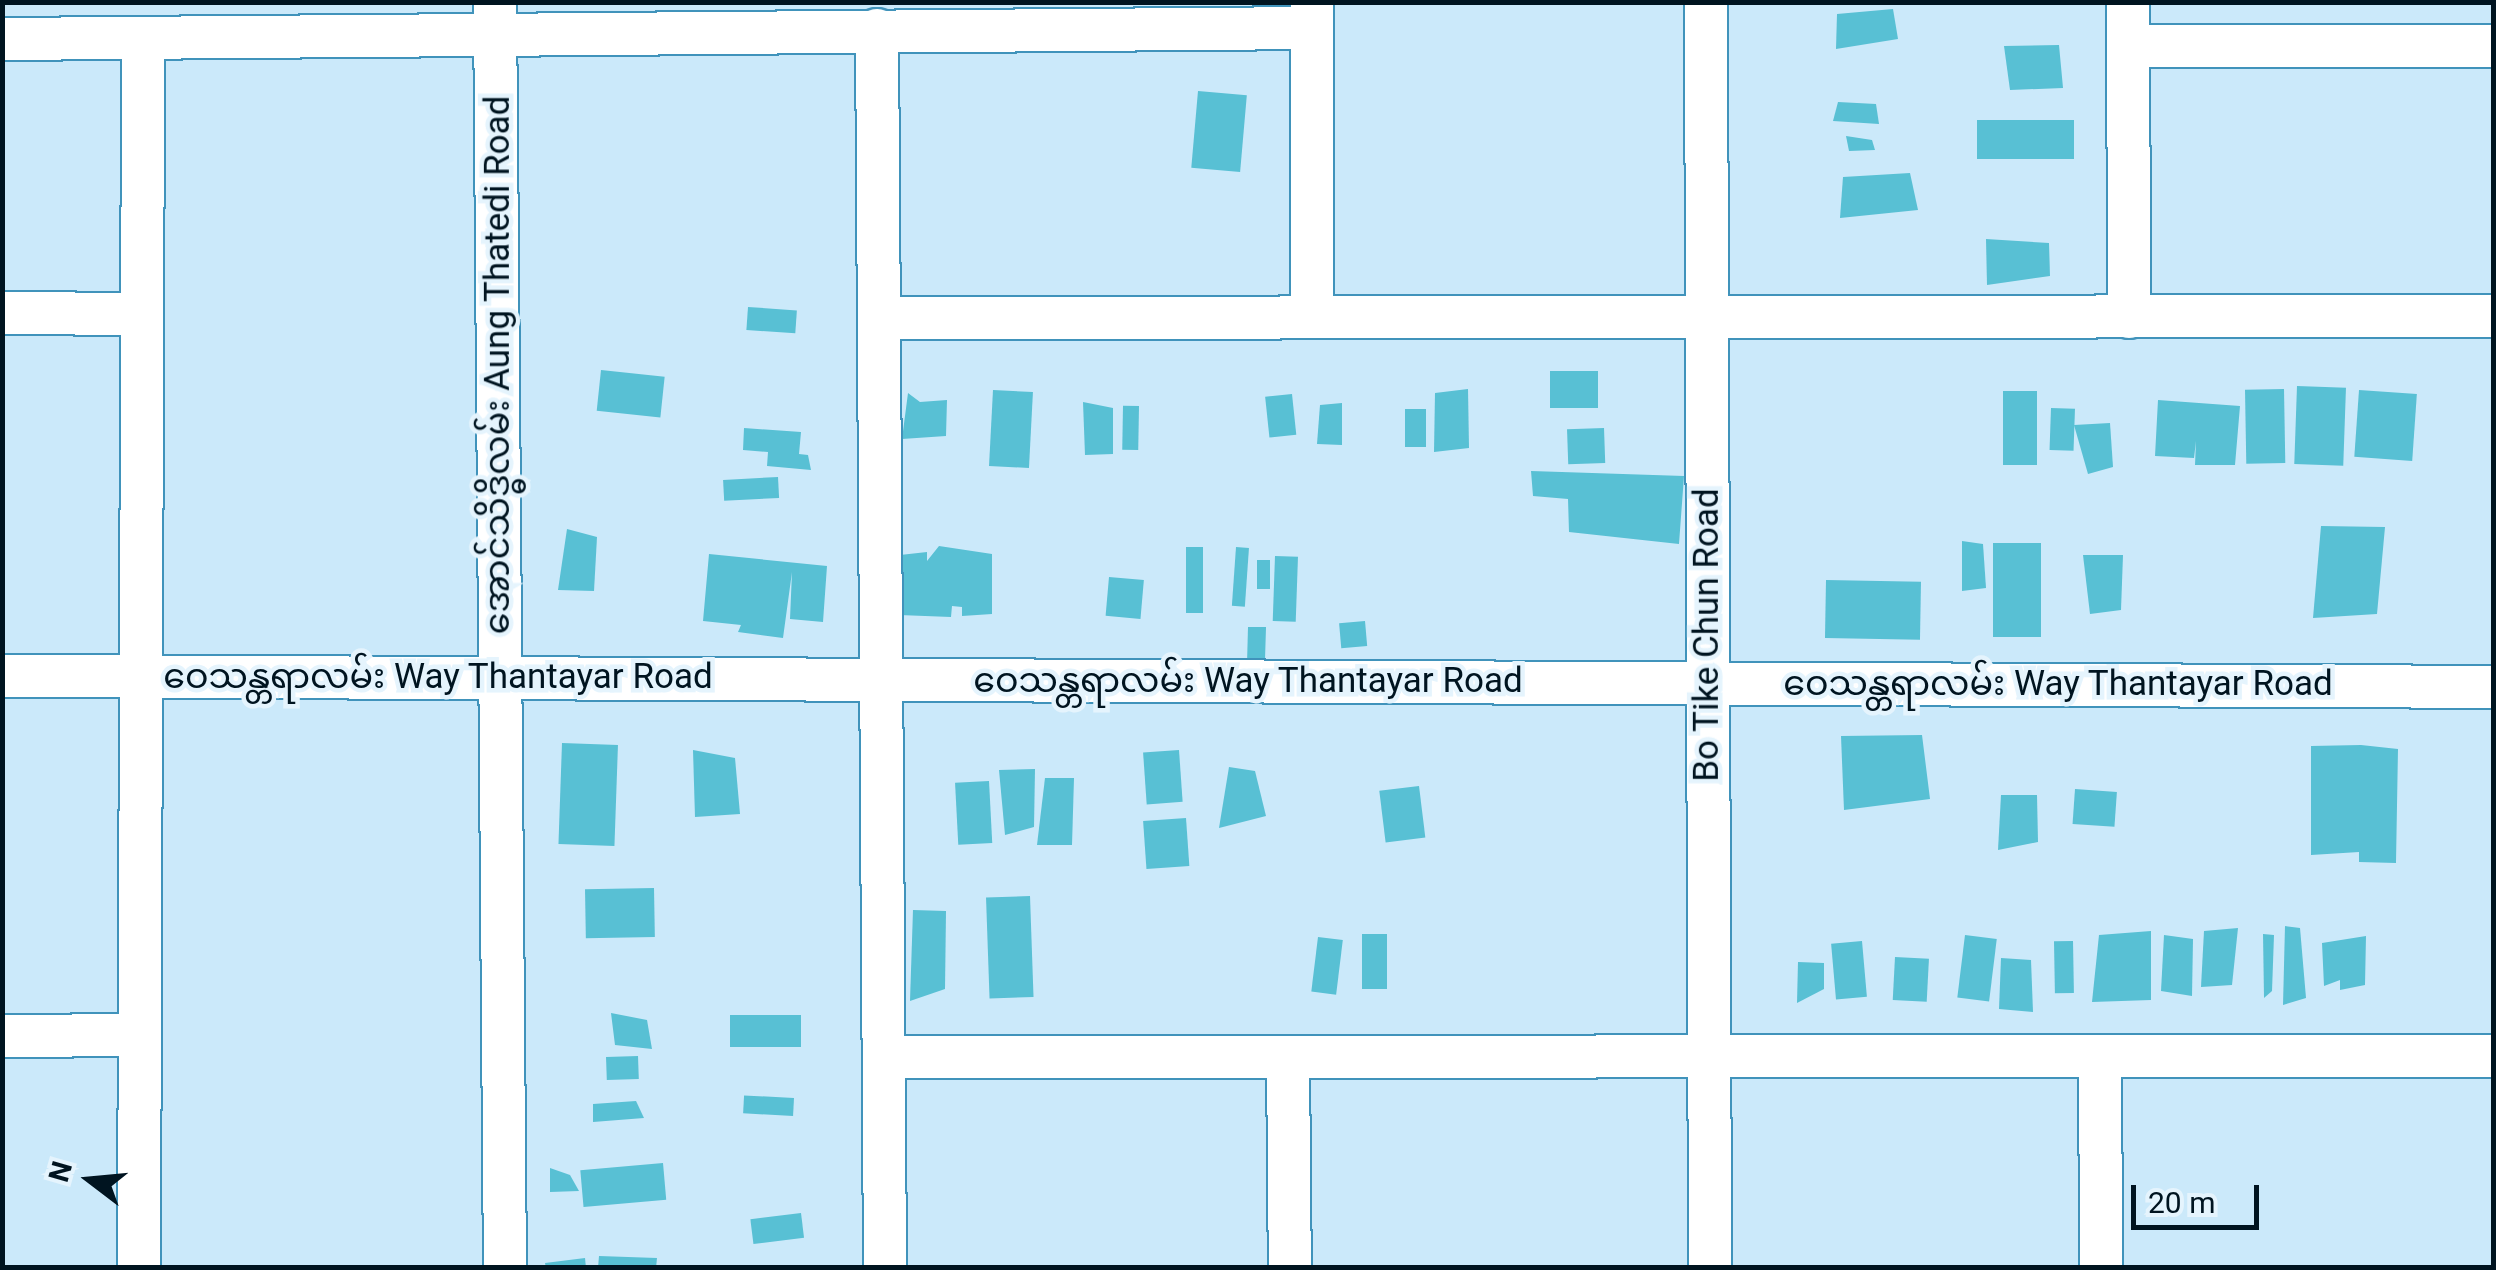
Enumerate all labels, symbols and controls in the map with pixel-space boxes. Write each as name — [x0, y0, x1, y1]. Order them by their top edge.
street label: အောင်သိဒ္ဓိလမ်း Aung Thatedi Road — [477, 95, 519, 635]
street label: Bo Tike Chun Road — [1686, 488, 1728, 782]
street label: ဝေသန္တရာလမ်း Way Thantayar Road — [163, 656, 713, 698]
street label: ဝေသန္တရာလမ်း Way Thantayar Road — [973, 660, 1523, 702]
street label: ဝေသန္တရာလမ်း Way Thantayar Road — [1783, 663, 2333, 705]
north arrow — [40, 1130, 140, 1230]
text: N — [42, 1158, 79, 1186]
scale bar — [2136, 1165, 2264, 1227]
text: 20 m — [2148, 1185, 2215, 1220]

